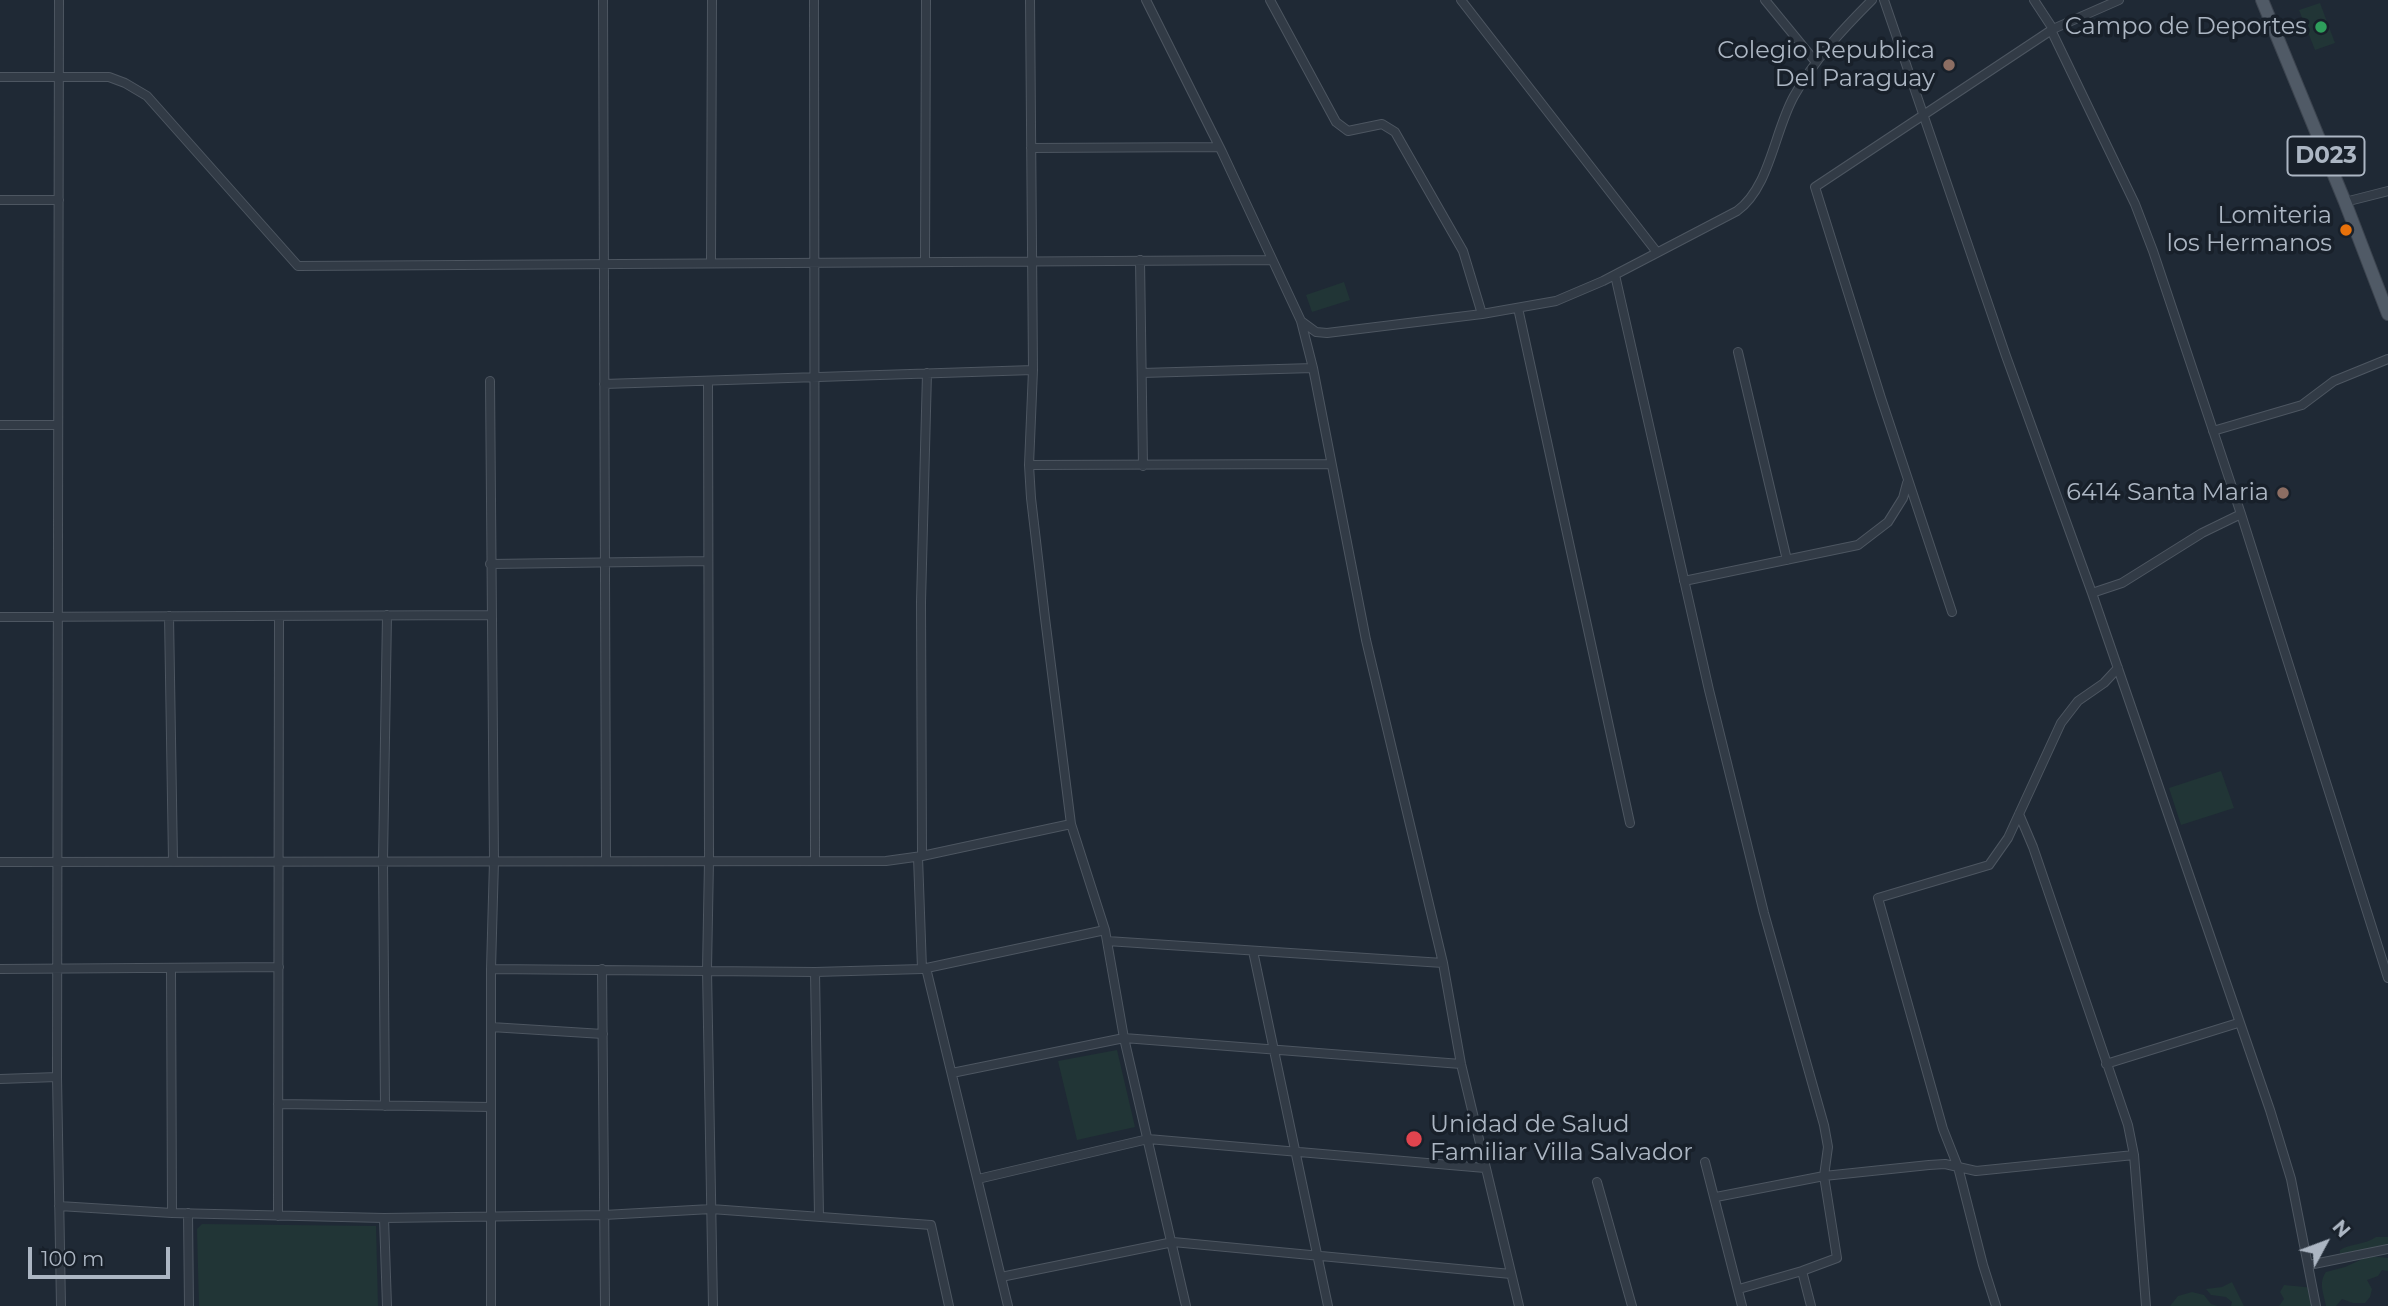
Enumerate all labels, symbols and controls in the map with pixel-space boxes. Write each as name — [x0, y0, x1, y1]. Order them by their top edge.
place label: Campo de Deportes — [2065, 13, 2307, 41]
marker: Campo de Deportes — [2313, 19, 2329, 35]
place label: Colegio Republica Del Paraguay — [1717, 37, 1935, 93]
marker: Colegio Republica Del Paraguay — [1941, 57, 1957, 73]
road number: D023 — [2288, 136, 2364, 176]
place label: Lomiteria los Hermanos — [2166, 202, 2332, 258]
marker: Lomiteria los Hermanos — [2338, 222, 2354, 238]
place label: 6414 Santa Maria — [2066, 479, 2269, 507]
marker: 6414 Santa Maria — [2275, 485, 2291, 501]
place label: Unidad de Salud Familiar Villa Salvador — [1430, 1111, 1693, 1167]
marker: Unidad de Salud Familiar Villa Salvador — [1404, 1129, 1424, 1149]
north arrow — [2290, 1208, 2360, 1278]
text: N — [2328, 1216, 2355, 1242]
scale bar — [32, 1232, 173, 1276]
text: 100 m — [41, 1246, 104, 1271]

